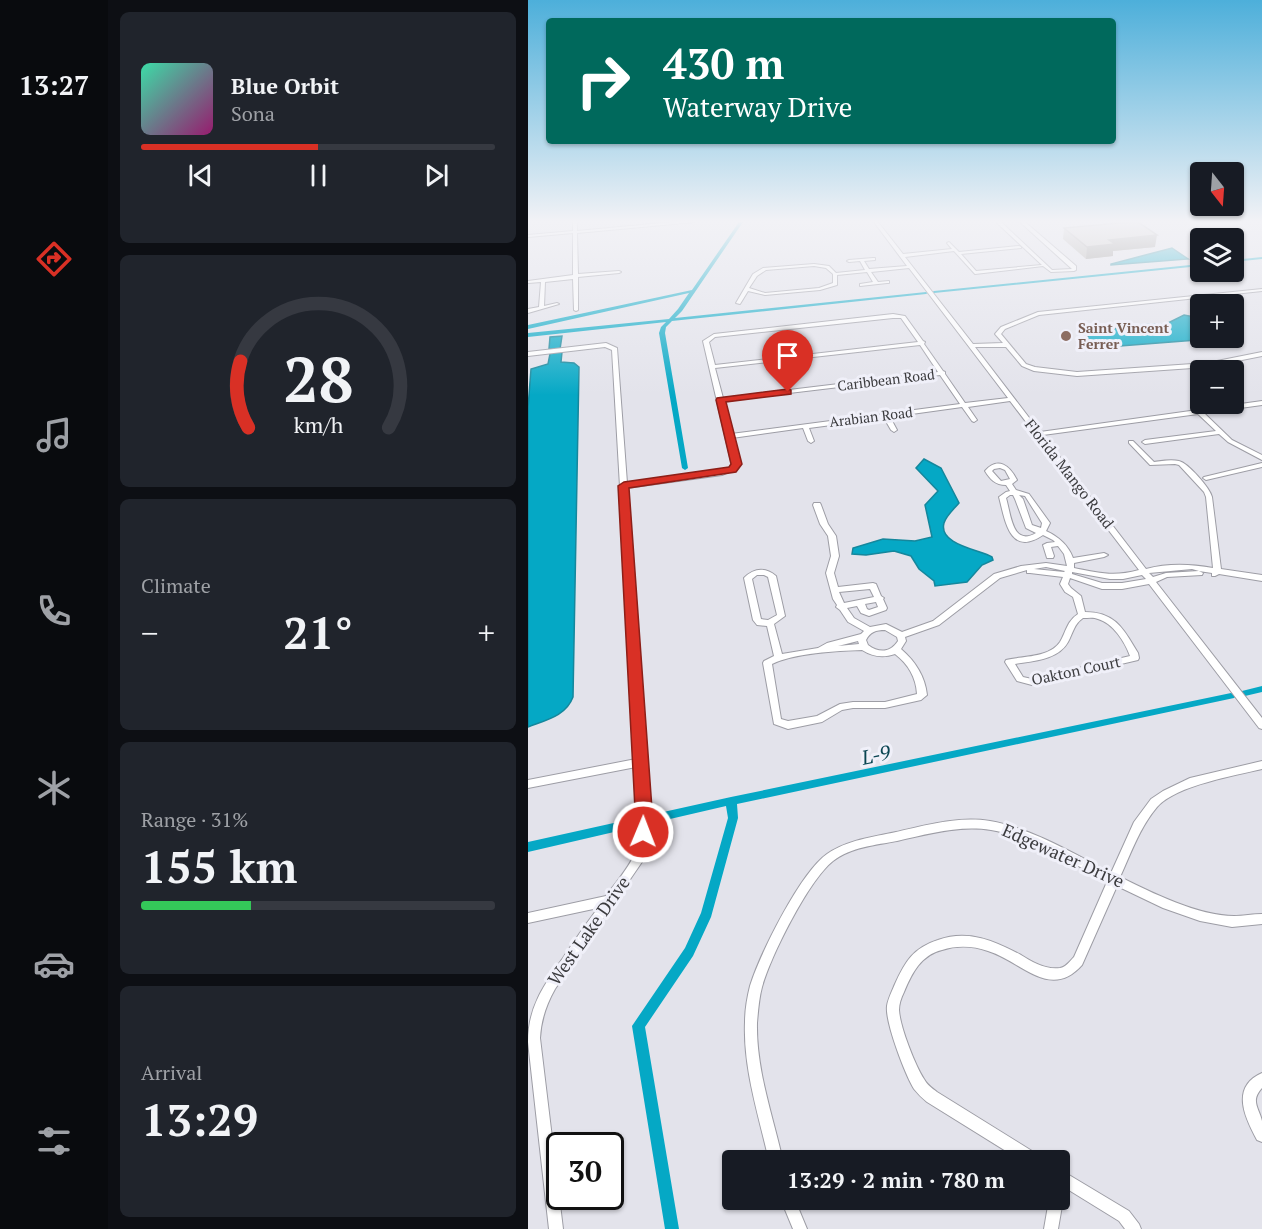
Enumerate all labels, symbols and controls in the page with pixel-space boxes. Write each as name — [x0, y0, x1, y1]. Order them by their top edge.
text: 430 m — [663, 35, 784, 91]
icon: right — [564, 42, 642, 120]
text: 13:27 — [19, 67, 89, 103]
text: Blue Orbit — [231, 71, 339, 100]
text: Waterway Drive — [663, 89, 852, 125]
text: Sona — [231, 100, 275, 127]
icon: previous — [184, 159, 217, 192]
icon: pause — [302, 159, 335, 192]
icon: next — [420, 159, 453, 192]
north arrow — [1190, 162, 1244, 216]
map controls — [1190, 162, 1244, 414]
button: layers — [1190, 228, 1244, 282]
icon: directions — [33, 238, 75, 280]
button: + — [1190, 294, 1244, 348]
place label: Saint Vincent Ferrer — [1078, 318, 1169, 353]
marker: Saint Vincent Ferrer — [1059, 329, 1073, 343]
pin — [762, 330, 813, 392]
text: 28 — [283, 337, 353, 420]
icon: arrive — [771, 339, 804, 372]
button: − — [1190, 360, 1244, 414]
street label: Caribbean Road — [836, 364, 936, 395]
street label: Arabian Road — [828, 402, 914, 431]
text: km/h — [293, 412, 343, 440]
icon: music — [33, 414, 75, 456]
street label: Florida Mango Road — [1021, 415, 1119, 532]
text: Climate — [141, 572, 211, 599]
icon: phone — [33, 590, 75, 632]
text: 21° — [283, 602, 353, 662]
text: − — [141, 611, 159, 654]
text: + — [477, 611, 495, 654]
street label: Oakton Court — [1030, 651, 1122, 689]
water label: L-9 — [858, 738, 894, 771]
icon: climate — [33, 767, 75, 809]
position arrow — [611, 800, 675, 864]
text: Range · 31% — [141, 806, 248, 833]
street label: Edgewater Drive — [999, 817, 1128, 893]
text: 155 km — [141, 836, 297, 896]
street label: West Lake Drive — [542, 871, 635, 990]
icon: car — [33, 943, 75, 985]
text: Arrival — [141, 1059, 202, 1086]
text: 13:29 — [141, 1089, 258, 1149]
icon: filters — [33, 1120, 75, 1162]
speed limit sign: 30 — [546, 1132, 624, 1210]
text: 13:29 · 2 min · 780 m — [787, 1165, 1005, 1194]

